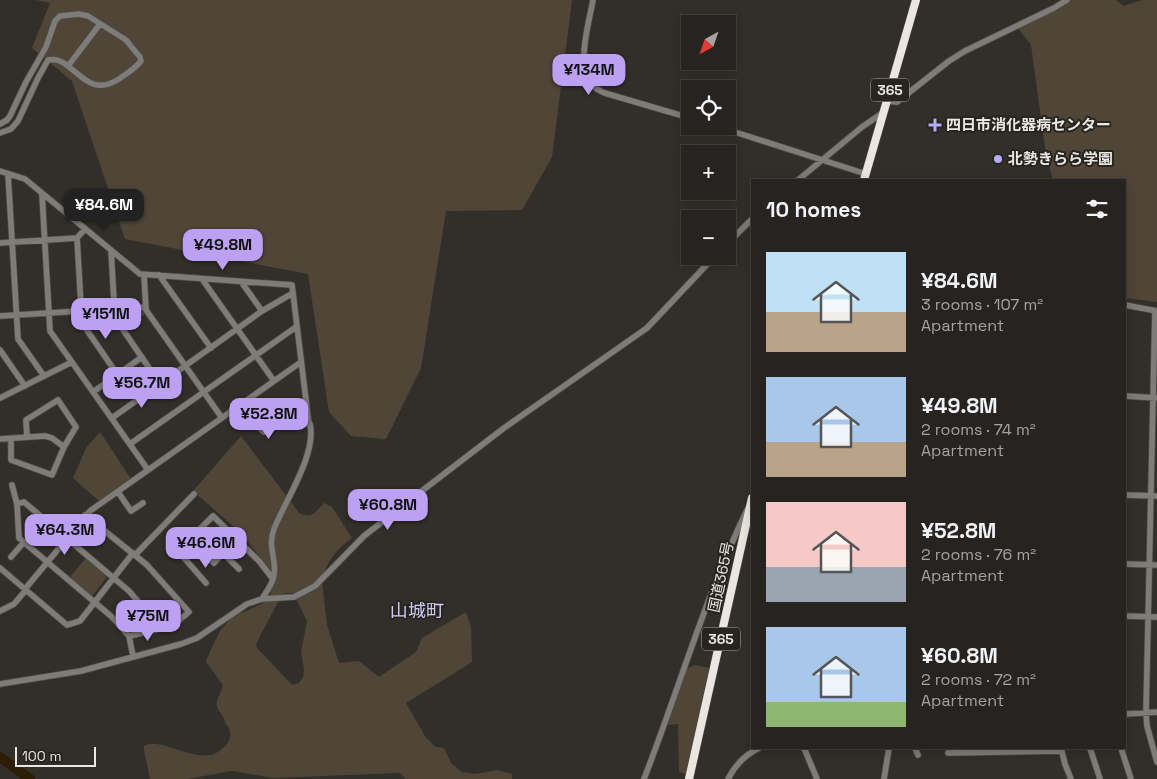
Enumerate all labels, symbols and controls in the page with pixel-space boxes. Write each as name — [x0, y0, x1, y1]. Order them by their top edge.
north arrow — [681, 15, 736, 70]
map controls — [681, 15, 736, 265]
pin: ¥134M — [554, 54, 624, 96]
text: ¥134M — [563, 59, 615, 80]
road number: 365 — [871, 78, 909, 102]
button: locate — [681, 80, 736, 135]
place label: 四日市消化器病センター — [946, 115, 1111, 134]
marker: 四日市消化器病センター — [928, 118, 942, 132]
button: + — [681, 145, 736, 200]
place label: 北勢きらら学園 — [1008, 149, 1113, 168]
marker: 北勢きらら学園 — [992, 153, 1004, 165]
pin: ¥84.6M — [63, 188, 145, 231]
text: ¥84.6M — [75, 194, 133, 215]
icon: filters — [1083, 195, 1111, 223]
text: 10 homes — [766, 196, 861, 223]
button: − — [681, 210, 736, 265]
pin: ¥49.8M — [182, 228, 264, 271]
text: ¥49.8M — [194, 234, 252, 255]
text: ¥84.6M — [921, 267, 998, 294]
icon: home — [806, 272, 866, 332]
text: 3 rooms · 107 m² — [921, 294, 1043, 315]
pin: ¥151M — [71, 298, 141, 340]
text: ¥151M — [82, 303, 130, 324]
text: Apartment — [921, 315, 1004, 336]
pin: ¥56.7M — [101, 366, 183, 409]
text: ¥56.7M — [114, 372, 170, 393]
text: ¥49.8M — [921, 392, 998, 419]
icon: home — [806, 397, 866, 457]
pin: ¥52.8M — [228, 398, 310, 440]
text: ¥52.8M — [240, 403, 298, 424]
text: 2 rooms · 74 m² — [921, 419, 1036, 440]
text: Apartment — [921, 440, 1004, 461]
pin: ¥60.8M — [347, 488, 429, 531]
text: ¥60.8M — [359, 494, 417, 515]
pin: ¥64.3M — [24, 514, 106, 556]
text: ¥52.8M — [921, 517, 996, 544]
text: ¥64.3M — [36, 519, 94, 540]
icon: home — [806, 522, 866, 582]
pin: ¥46.6M — [165, 526, 247, 569]
text: ¥46.6M — [177, 532, 235, 553]
street label: 国道365号 — [704, 540, 737, 614]
text: 2 rooms · 76 m² — [921, 544, 1036, 565]
text: Apartment — [921, 565, 1004, 586]
district label: 山城町 — [390, 599, 444, 622]
pin: ¥75M — [118, 600, 178, 642]
text: ¥75M — [127, 605, 169, 626]
road number: 365 — [702, 628, 740, 650]
text: ¥60.8M — [921, 642, 998, 669]
icon: home — [806, 647, 866, 707]
text: 2 rooms · 72 m² — [921, 669, 1036, 690]
text: Apartment — [921, 690, 1004, 711]
scale bar — [15, 744, 96, 767]
text: 100 m — [22, 747, 61, 765]

